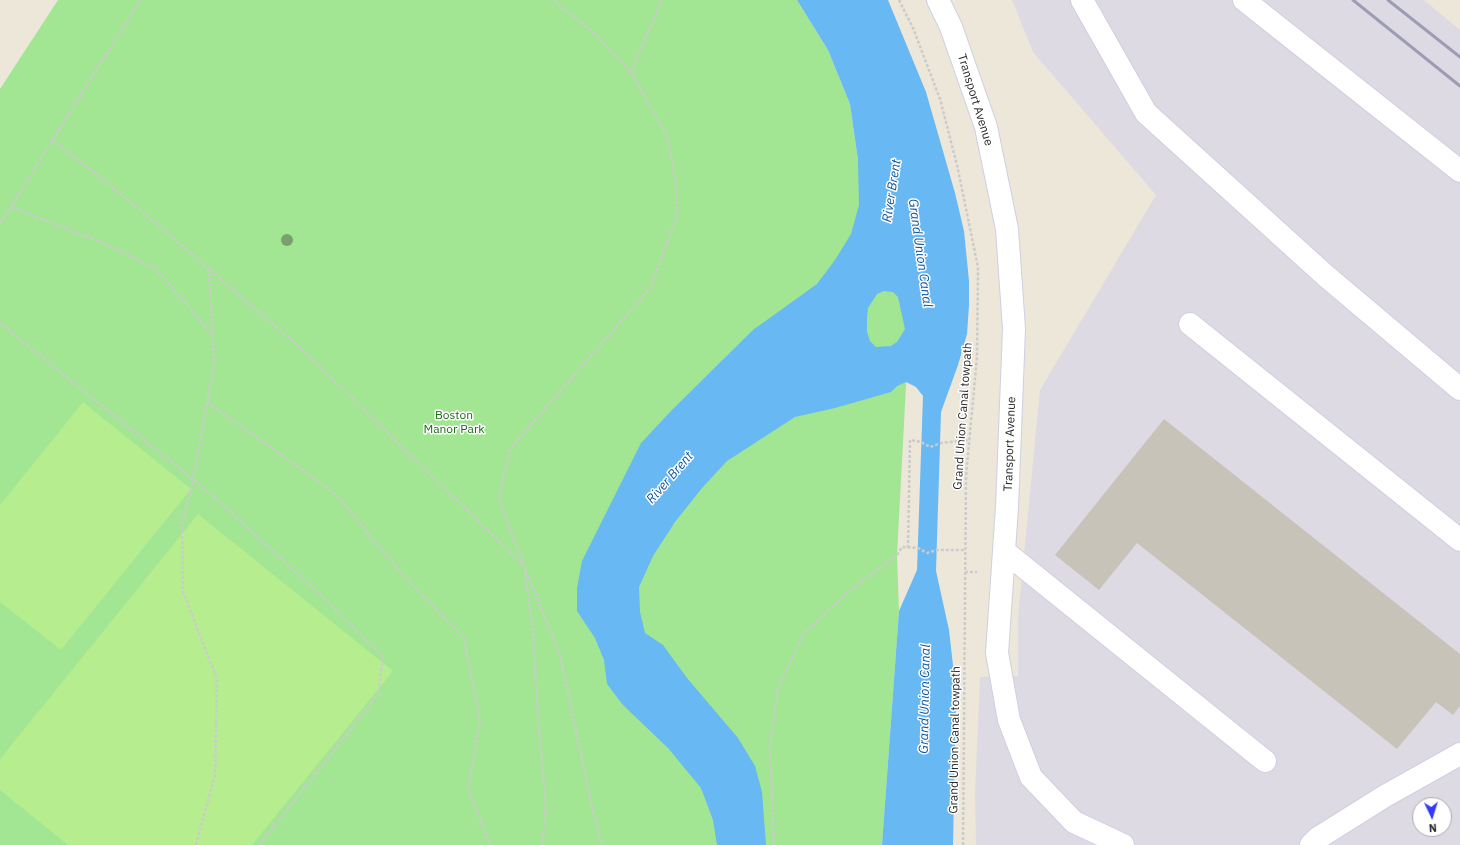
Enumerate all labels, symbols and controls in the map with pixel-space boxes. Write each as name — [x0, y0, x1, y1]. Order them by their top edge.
street label: Transport Avenue — [954, 52, 996, 148]
water label: River Brent — [879, 159, 905, 223]
water label: Grand Union Canal — [905, 198, 935, 308]
street label: Grand Union Canal towpath — [951, 342, 975, 490]
street label: Transport Avenue — [1001, 396, 1019, 492]
park label: Boston Manor Park — [423, 409, 485, 437]
water label: River Brent — [643, 449, 697, 507]
water label: Grand Union Canal — [916, 644, 934, 754]
street label: Grand Union Canal towpath — [947, 666, 963, 814]
north arrow — [1412, 797, 1452, 837]
text: N — [1428, 821, 1437, 835]

